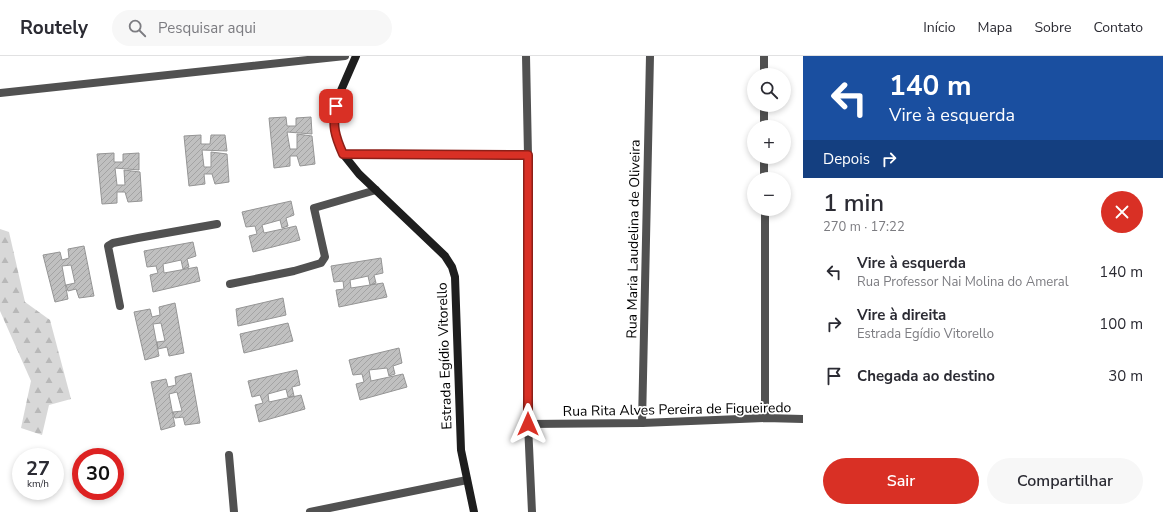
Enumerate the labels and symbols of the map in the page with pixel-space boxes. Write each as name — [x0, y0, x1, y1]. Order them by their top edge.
pin — [319, 89, 353, 123]
street label: Rua Maria Laudelina de Oliveira — [622, 139, 645, 339]
street label: Estrada Egídio Vitorello — [432, 282, 457, 430]
street label: Rua Rita Alves Pereira de Figueiredo — [563, 398, 792, 421]
position arrow — [507, 403, 549, 445]
speed limit sign: 30 — [72, 448, 124, 500]

